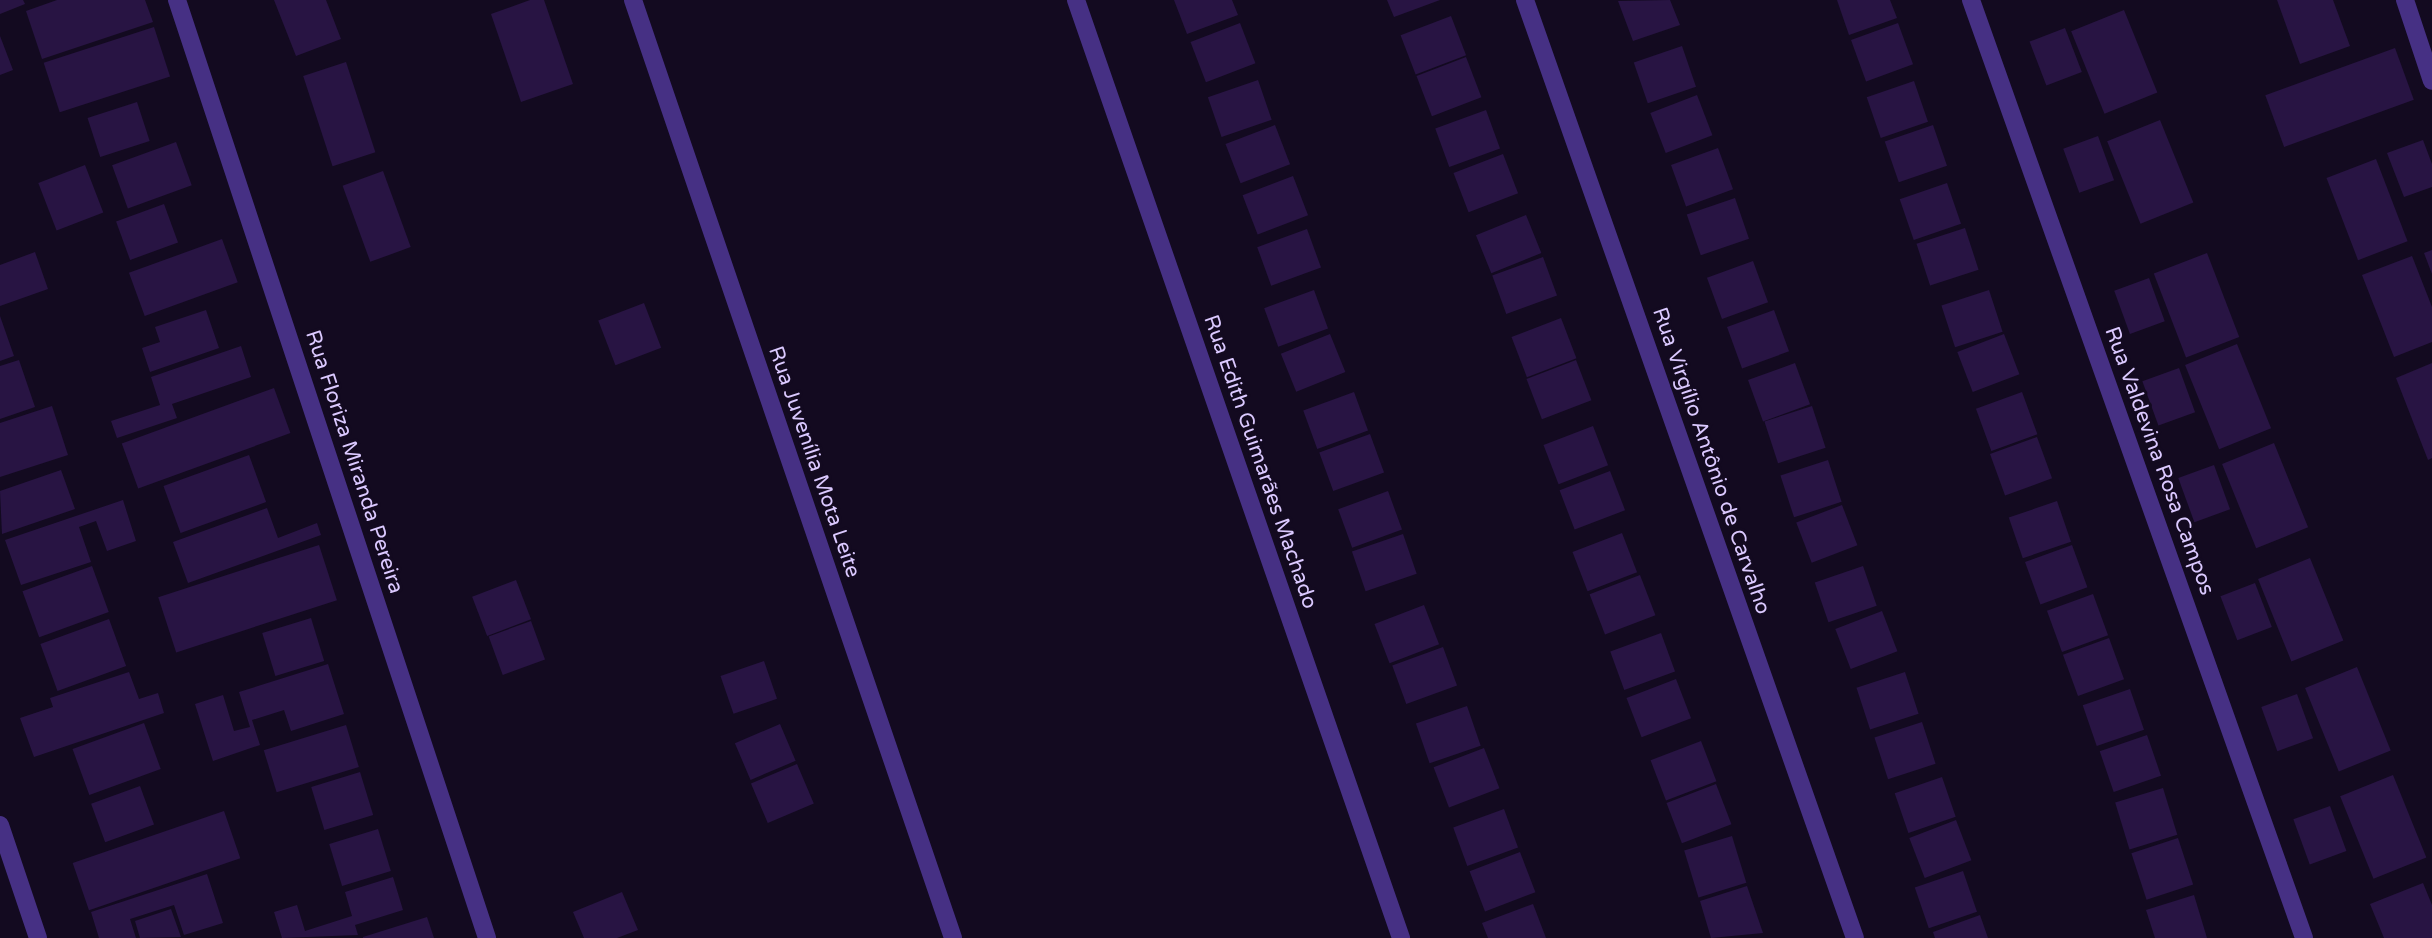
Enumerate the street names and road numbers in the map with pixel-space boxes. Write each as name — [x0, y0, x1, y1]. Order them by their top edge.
street label: Rua Virgílio Antônio de Carvalho — [1646, 304, 1776, 618]
street label: Rua Edith Guimarães Machado — [1198, 312, 1322, 612]
street label: Rua Valdevina Rosa Campos — [2099, 323, 2219, 599]
street label: Rua Floriza Miranda Pereira — [299, 327, 409, 597]
street label: Rua Juvenília Mota Leite — [763, 343, 865, 581]

